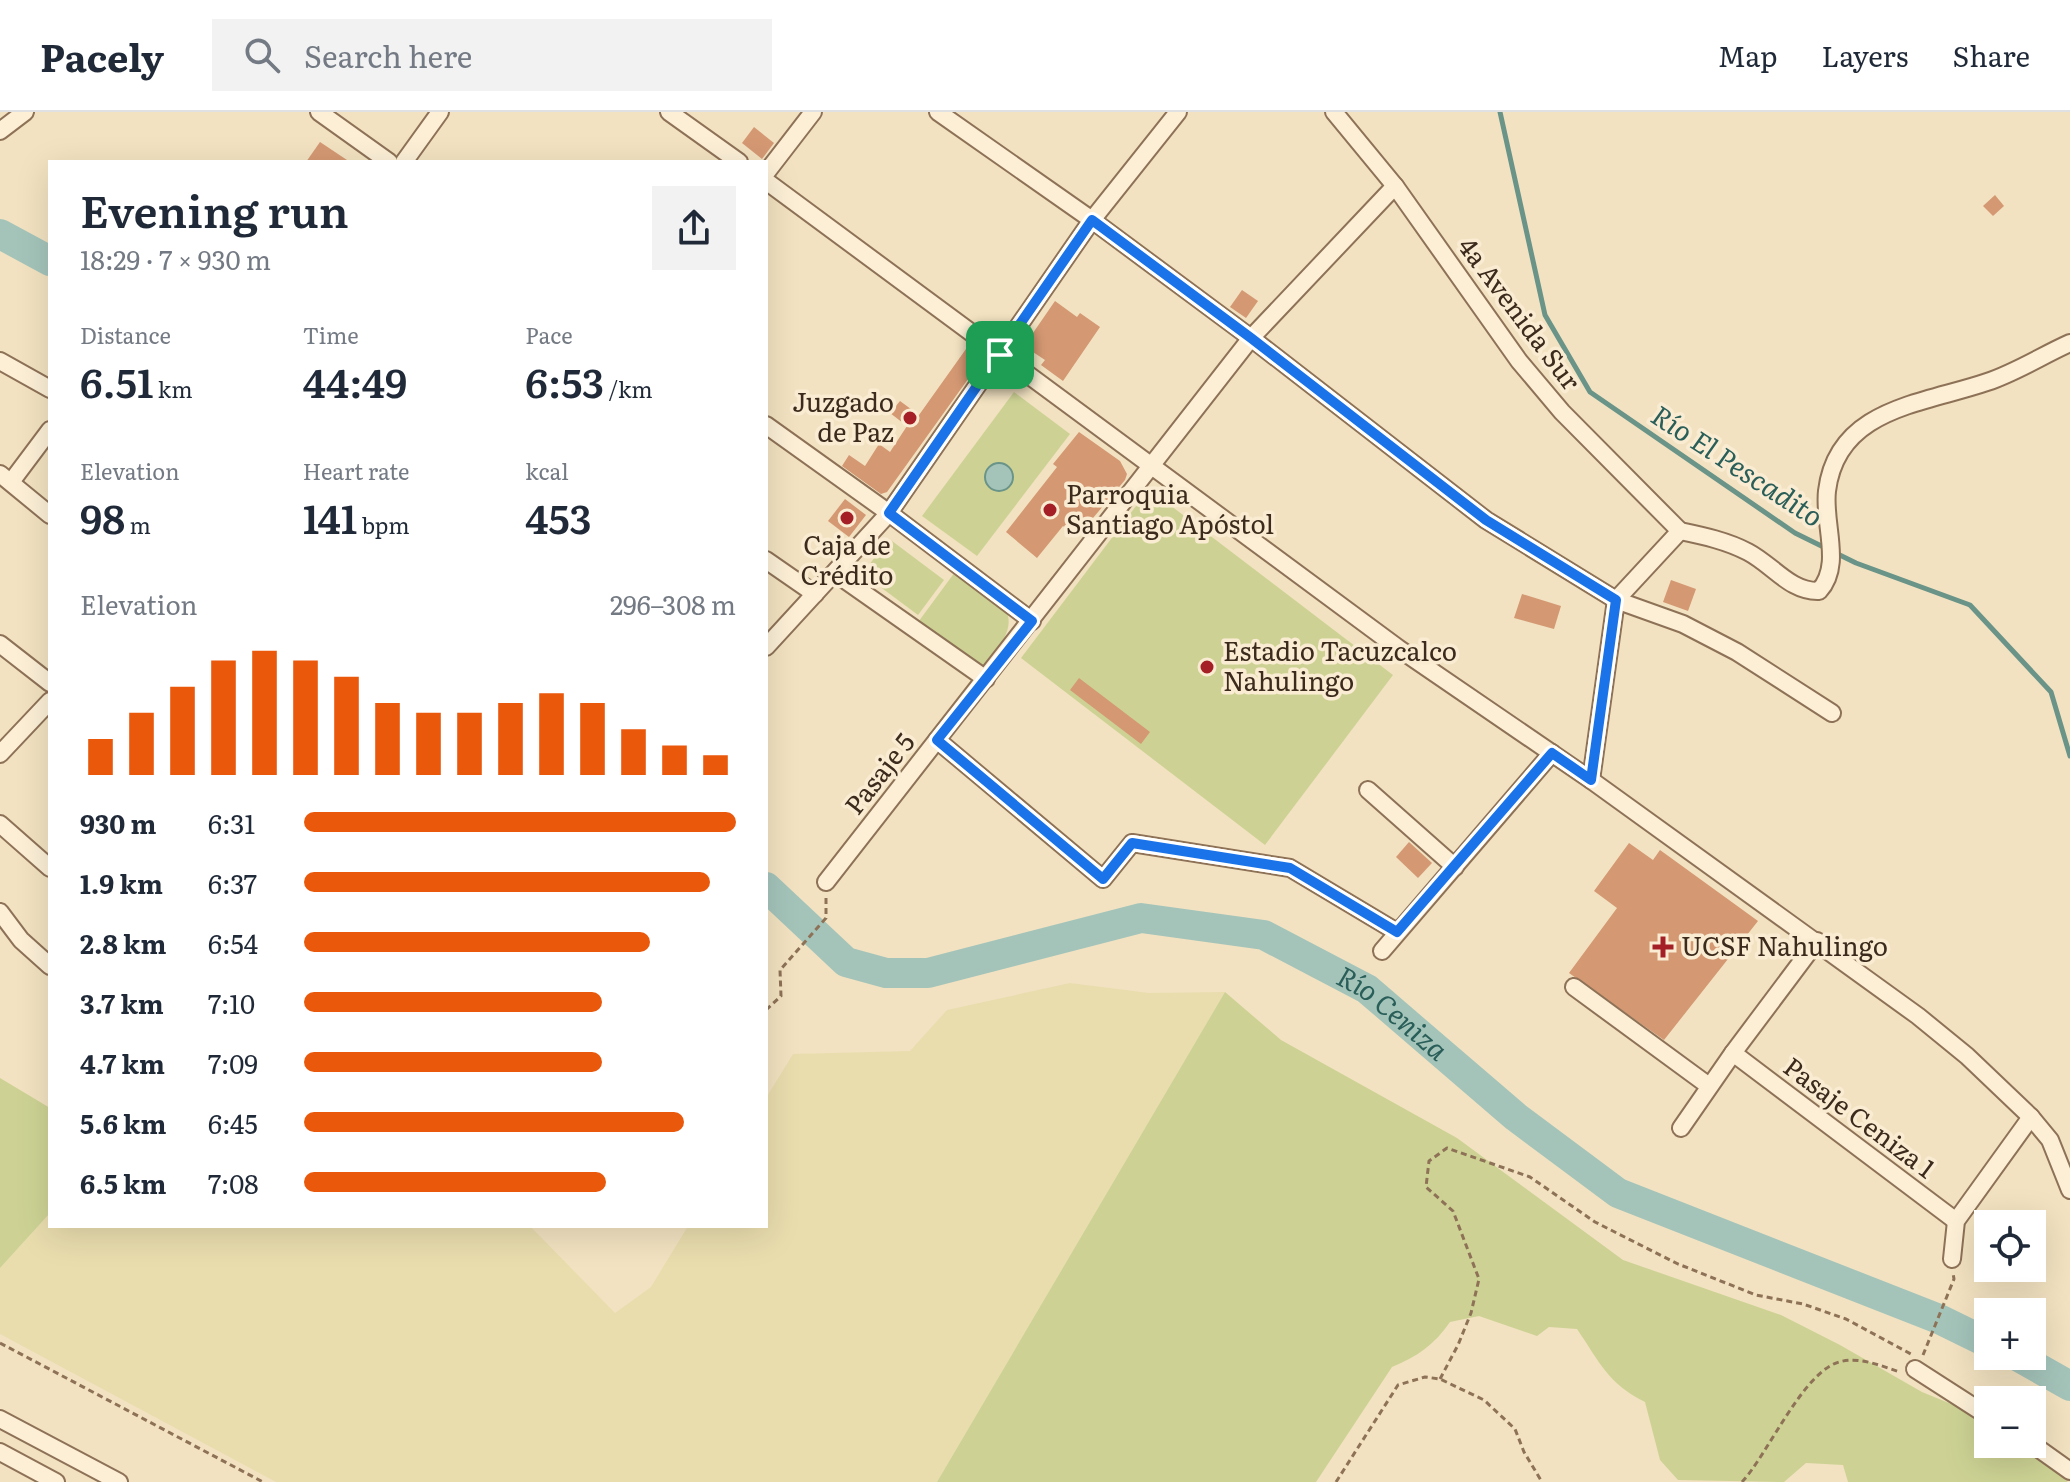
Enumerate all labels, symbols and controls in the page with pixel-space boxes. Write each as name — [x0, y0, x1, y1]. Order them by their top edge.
search box — [212, 19, 772, 91]
text: Pacely — [40, 27, 164, 84]
icon: search — [240, 33, 284, 77]
text: Search here — [304, 33, 472, 77]
text: Map — [1718, 34, 1777, 76]
text: Layers — [1821, 34, 1908, 76]
text: Share — [1952, 34, 2030, 76]
text: Evening run — [80, 176, 349, 242]
button: share — [652, 186, 736, 270]
street label: 4a Avenida Sur — [1450, 228, 1592, 398]
text: 18:29 · 7 × 930 m — [80, 239, 271, 278]
text: Distance — [80, 318, 171, 351]
text: Time — [303, 318, 359, 351]
text: Pace — [525, 318, 573, 351]
pin — [966, 321, 1034, 389]
icon: arrive — [978, 333, 1022, 377]
text: 6.51 — [80, 351, 153, 410]
text: 44:49 — [303, 351, 407, 410]
text: 6:53 — [525, 351, 604, 410]
text: km — [153, 372, 192, 405]
text: /km — [604, 372, 653, 405]
place label: Juzgado de Paz — [792, 381, 894, 450]
water label: Río El Pescadito — [1644, 393, 1832, 536]
marker: Juzgado de Paz — [901, 409, 919, 427]
text: Elevation — [80, 454, 179, 487]
text: Heart rate — [303, 454, 409, 487]
text: kcal — [525, 454, 569, 487]
place label: Parroquia Santiago Apóstol — [1066, 473, 1274, 542]
text: 98 — [80, 487, 125, 546]
text: 141 — [303, 487, 357, 546]
text: 453 — [525, 487, 592, 546]
marker: Parroquia Santiago Apóstol — [1041, 501, 1059, 519]
text: m — [125, 508, 151, 541]
text: bpm — [357, 508, 410, 541]
marker: Caja de Crédito — [838, 509, 856, 527]
place label: Caja de Crédito — [800, 524, 894, 593]
text: Elevation — [80, 584, 198, 623]
text: 296–308 m — [610, 584, 736, 623]
place label: Estadio Tacuzcalco Nahulingo — [1223, 630, 1457, 699]
marker: Estadio Tacuzcalco Nahulingo — [1198, 658, 1216, 676]
street label: Pasaje 5 — [834, 723, 923, 822]
text: 930 m — [80, 803, 156, 842]
text: 6:31 — [208, 803, 255, 842]
text: 1.9 km — [80, 863, 163, 902]
text: 6:37 — [208, 863, 257, 902]
text: 2.8 km — [80, 923, 166, 962]
text: 6:54 — [208, 923, 258, 962]
place label: UCSF Nahulingo — [1681, 925, 1888, 964]
marker: UCSF Nahulingo — [1652, 936, 1674, 958]
water label: Río Ceniza — [1330, 954, 1458, 1069]
text: 3.7 km — [80, 983, 164, 1022]
text: 7:10 — [208, 983, 255, 1022]
text: 4.7 km — [80, 1043, 165, 1082]
text: 7:09 — [208, 1043, 258, 1082]
street label: Pasaje Ceniza 1 — [1776, 1046, 1945, 1186]
text: 5.6 km — [80, 1103, 166, 1142]
text: 6:45 — [208, 1103, 258, 1142]
text: 6.5 km — [80, 1163, 166, 1202]
text: 7:08 — [208, 1163, 259, 1202]
map controls — [1974, 1210, 2046, 1458]
button: locate — [1974, 1210, 2046, 1282]
button: + — [1974, 1298, 2046, 1370]
button: − — [1974, 1386, 2046, 1458]

